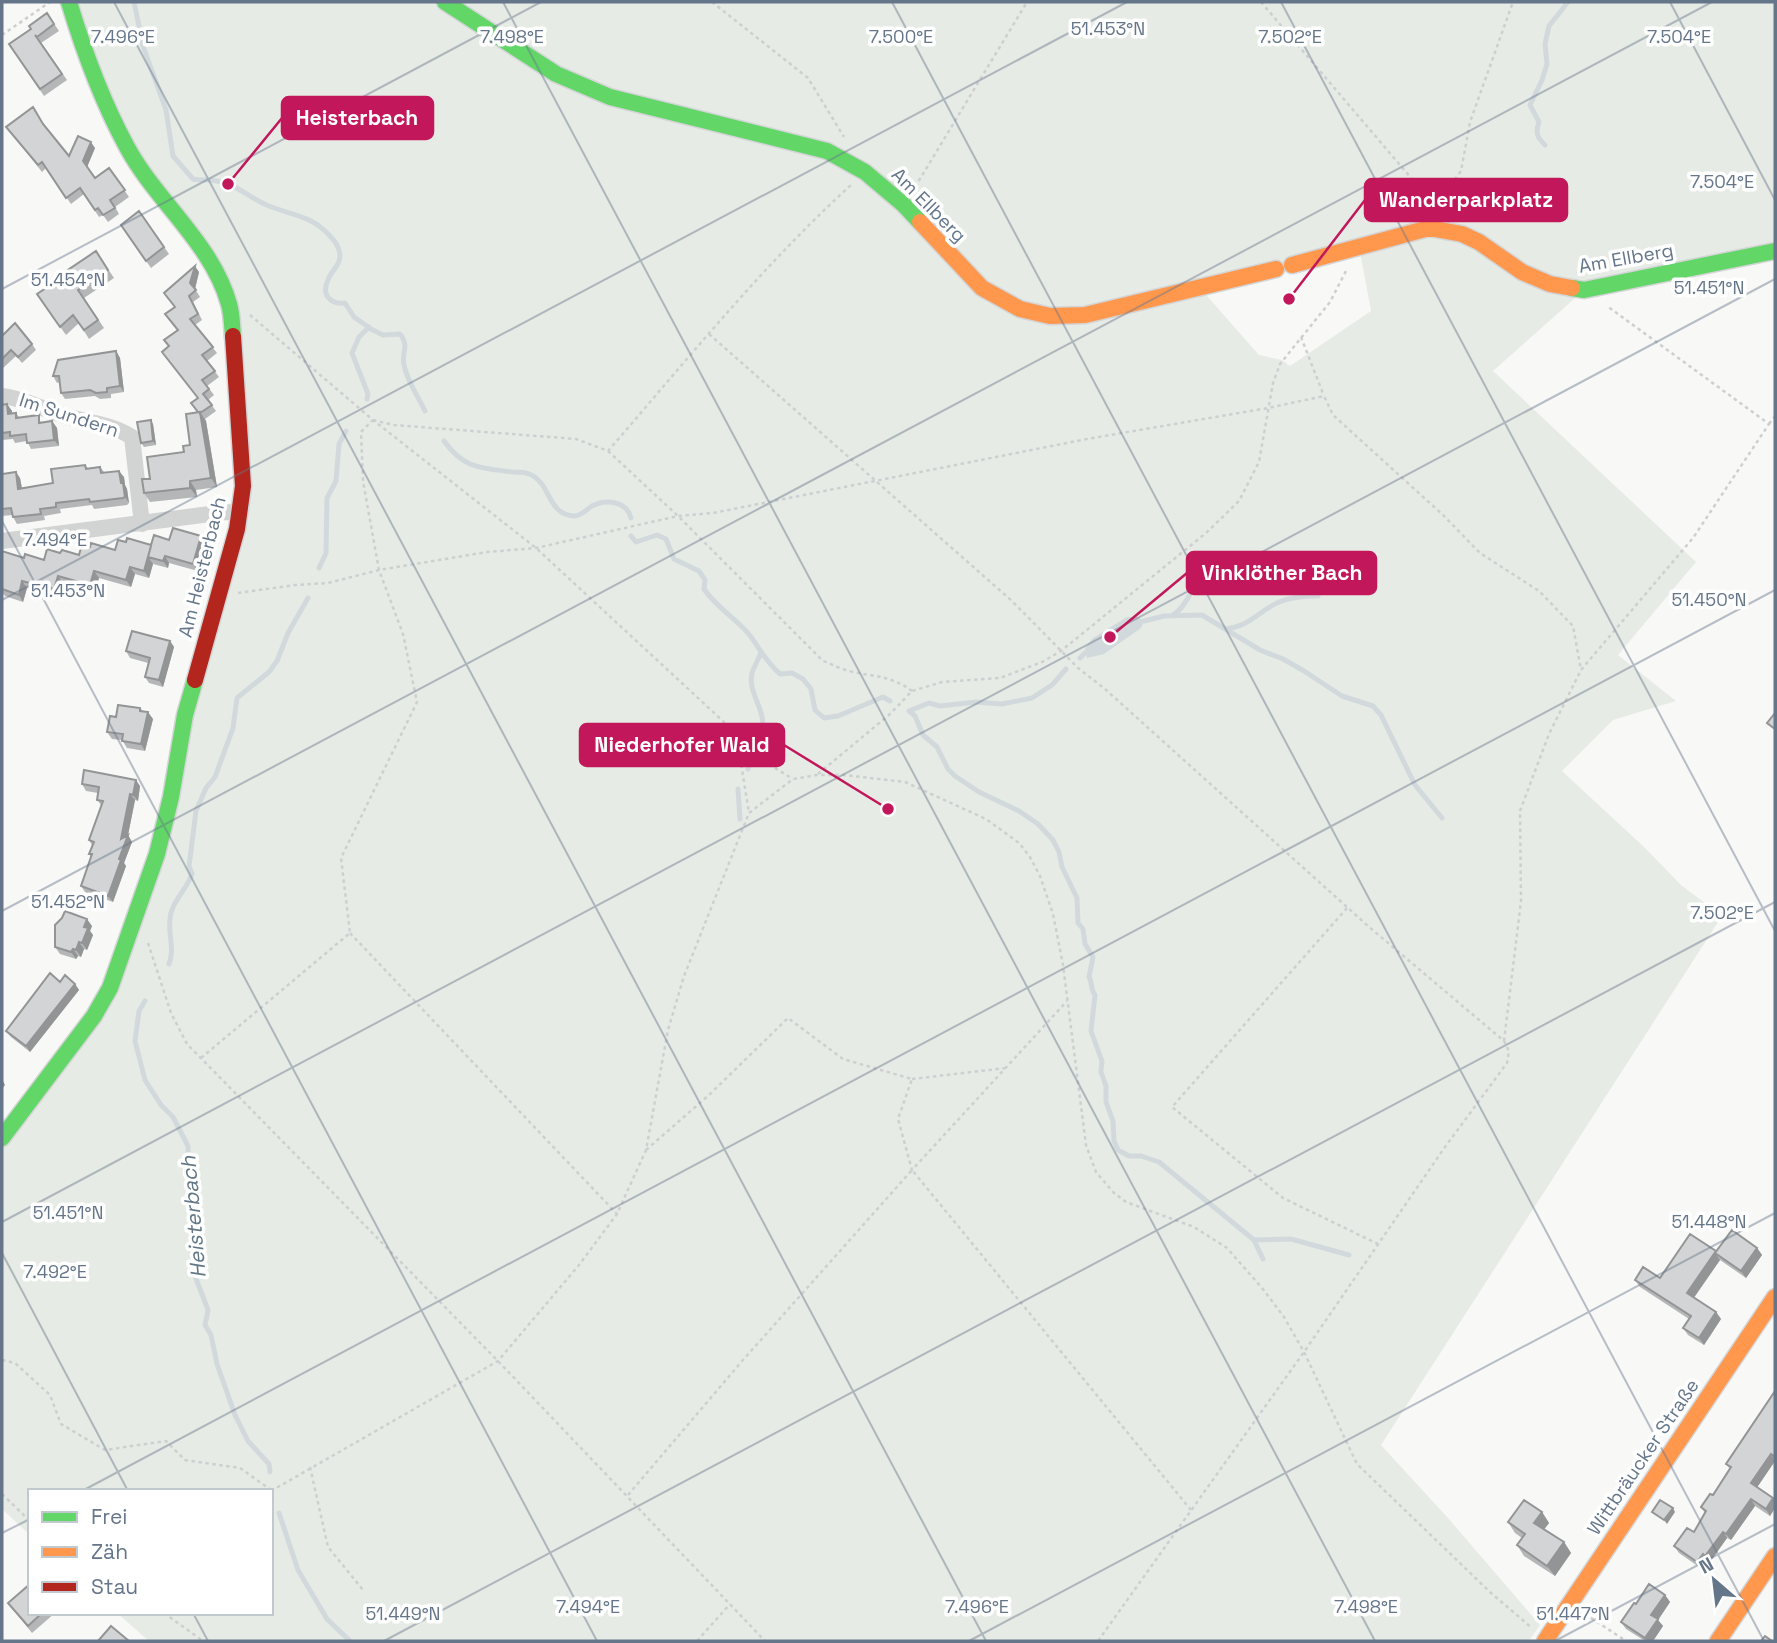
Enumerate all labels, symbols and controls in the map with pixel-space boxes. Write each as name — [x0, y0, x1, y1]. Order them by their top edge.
text: 51.453°N — [1071, 17, 1145, 40]
text: 7.496°E — [91, 25, 155, 48]
text: 7.498°E — [480, 25, 544, 48]
text: 7.500°E — [869, 25, 933, 48]
text: 7.502°E — [1258, 25, 1322, 48]
text: 7.504°E — [1647, 25, 1711, 48]
callout: Heisterbach — [282, 97, 433, 139]
text: Heisterbach — [296, 104, 418, 131]
street label: Am Ellberg — [886, 162, 972, 248]
text: 7.504°E — [1690, 170, 1754, 193]
callout: Wanderparkplatz — [1365, 179, 1567, 221]
text: Wanderparkplatz — [1379, 186, 1553, 213]
street label: Am Ellberg — [1577, 237, 1675, 279]
text: 51.454°N — [31, 268, 105, 291]
text: 51.451°N — [1674, 276, 1744, 299]
street label: Im Sundern — [16, 387, 122, 443]
street label: Am Heisterbach — [172, 494, 232, 640]
text: 7.494°E — [23, 528, 87, 551]
callout: Vinklöther Bach — [1187, 552, 1376, 594]
text: Vinklöther Bach — [1202, 559, 1362, 586]
text: 51.453°N — [31, 579, 105, 602]
text: 51.450°N — [1672, 588, 1746, 611]
callout: Niederhofer Wald — [580, 724, 784, 766]
text: Niederhofer Wald — [594, 731, 770, 758]
text: 51.452°N — [31, 890, 105, 913]
text: 7.502°E — [1690, 901, 1754, 924]
water label: Heisterbach — [174, 1154, 212, 1279]
text: 51.451°N — [33, 1201, 103, 1224]
text: 51.448°N — [1671, 1210, 1747, 1233]
text: 7.492°E — [23, 1260, 87, 1283]
street label: Wittbräucker Straße — [1581, 1374, 1705, 1540]
legend — [28, 1489, 273, 1615]
text: Frei — [91, 1503, 127, 1530]
text: Zäh — [91, 1538, 128, 1565]
north arrow — [1679, 1545, 1749, 1615]
text: N — [1695, 1551, 1718, 1579]
text: Stau — [91, 1573, 138, 1600]
text: 7.494°E — [556, 1595, 620, 1618]
text: 7.496°E — [945, 1595, 1009, 1618]
text: 7.498°E — [1334, 1595, 1398, 1618]
text: 51.449°N — [366, 1602, 440, 1625]
text: 51.447°N — [1536, 1602, 1610, 1625]

